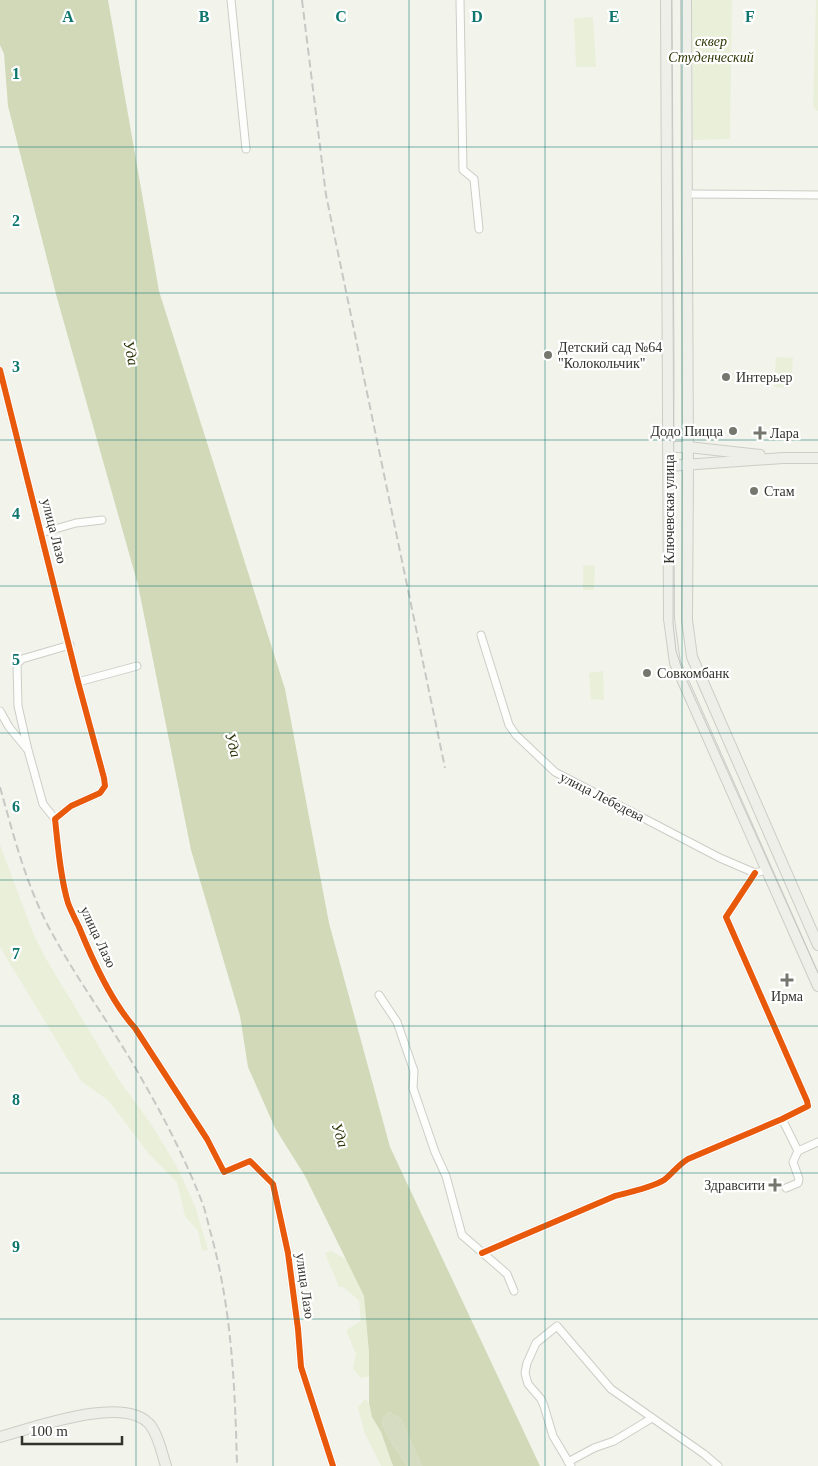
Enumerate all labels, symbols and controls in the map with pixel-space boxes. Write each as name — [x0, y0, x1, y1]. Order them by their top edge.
text: A — [62, 8, 74, 25]
text: B — [199, 8, 210, 25]
text: C — [335, 8, 347, 25]
text: D — [471, 8, 483, 25]
text: E — [609, 8, 619, 25]
text: F — [745, 8, 755, 25]
park label: сквер Студенческий — [668, 34, 754, 65]
text: 1 — [12, 65, 20, 82]
text: 2 — [12, 212, 20, 229]
water label: Уда — [121, 339, 141, 367]
place label: Детский сад №64 "Колокольчик" — [558, 340, 662, 371]
marker: Детский сад №64 "Колокольчик" — [542, 349, 554, 361]
text: 3 — [12, 358, 20, 375]
place label: Интерьер — [736, 370, 793, 385]
marker: Интерьер — [720, 371, 732, 383]
place label: Додо Пицца — [650, 424, 724, 439]
marker: Додо Пицца — [727, 425, 739, 437]
place label: Лара — [770, 426, 800, 441]
marker: Лара — [754, 427, 766, 439]
street label: Ключевская улица — [662, 453, 677, 564]
place label: Стам — [764, 484, 795, 499]
marker: Стам — [748, 485, 760, 497]
street label: улица Лазо — [39, 497, 69, 565]
text: 4 — [12, 505, 20, 522]
text: 5 — [12, 651, 20, 668]
place label: Совкомбанк — [657, 666, 729, 681]
marker: Совкомбанк — [641, 667, 653, 679]
water label: Уда — [222, 731, 244, 759]
street label: улица Лебедева — [557, 769, 647, 825]
text: 6 — [12, 798, 20, 815]
street label: улица Лазо — [77, 904, 119, 970]
text: 7 — [12, 945, 20, 962]
marker: Ирма — [781, 974, 793, 986]
place label: Ирма — [771, 989, 804, 1004]
text: 8 — [12, 1091, 20, 1108]
water label: Уда — [329, 1121, 351, 1149]
place label: Здравсити — [704, 1178, 765, 1193]
marker: Здравсити — [769, 1179, 781, 1191]
text: 9 — [12, 1238, 20, 1255]
street label: улица Лазо — [293, 1252, 317, 1320]
scale bar — [22, 1414, 122, 1446]
text: 100 m — [30, 1423, 68, 1439]

